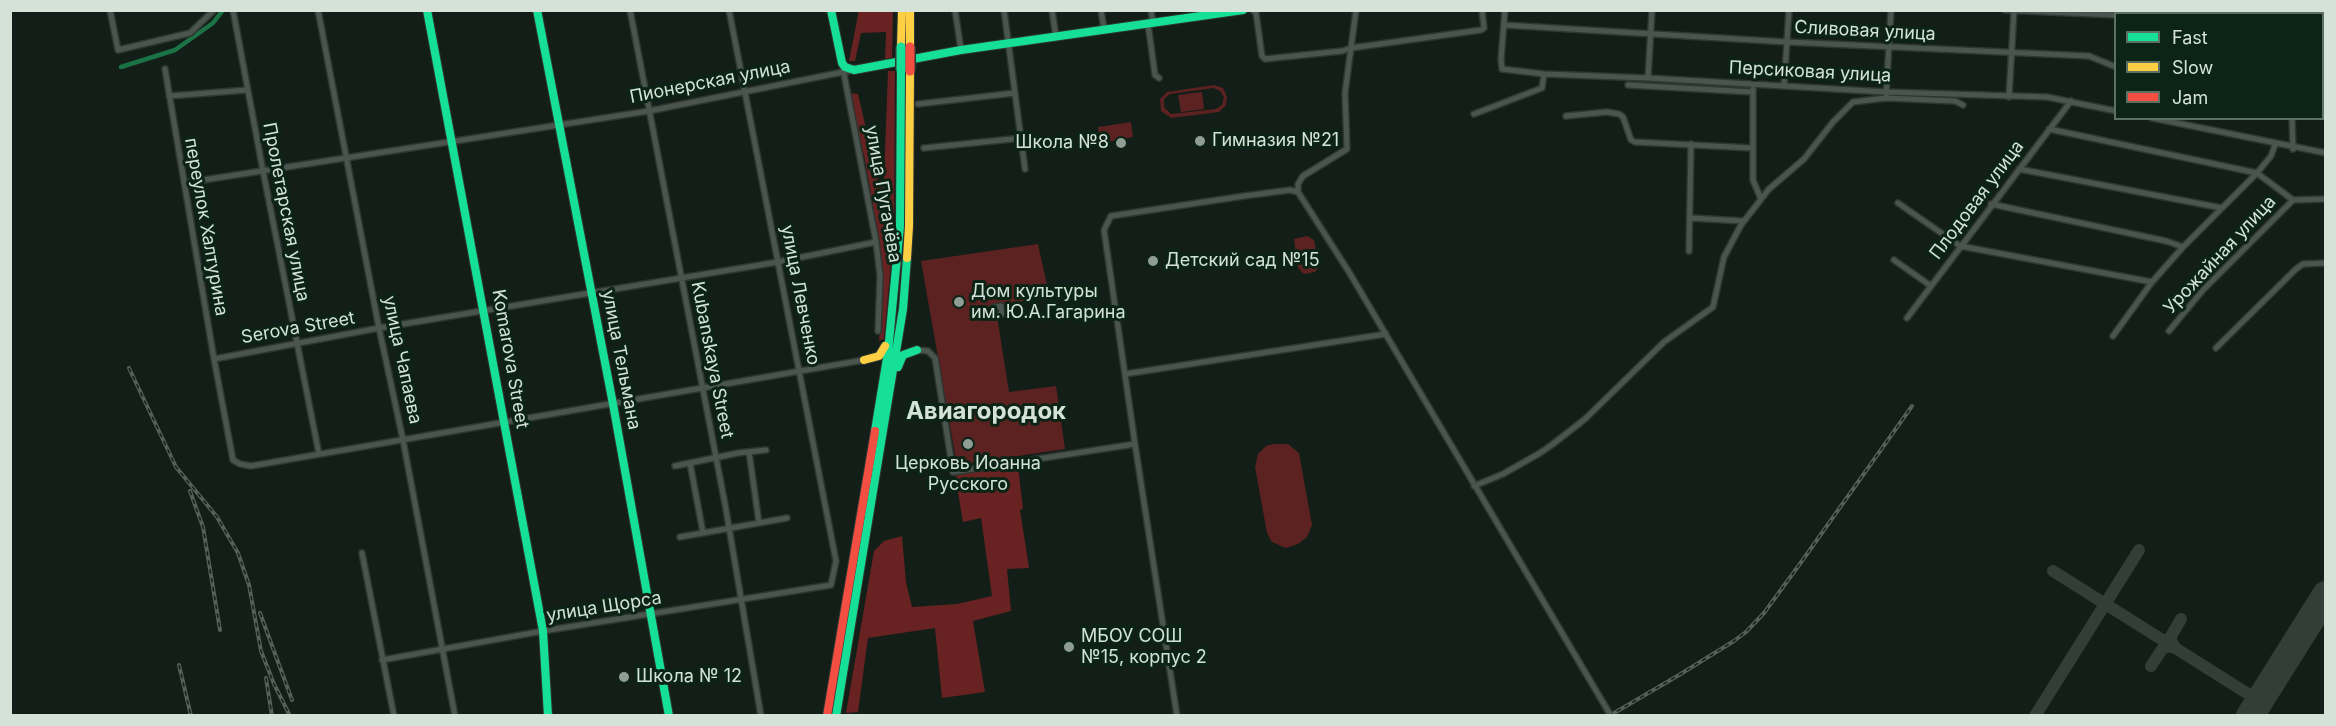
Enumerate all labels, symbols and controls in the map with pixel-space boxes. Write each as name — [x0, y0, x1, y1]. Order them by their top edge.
legend — [2114, 12, 2324, 120]
street label: Сливовая улица — [1794, 17, 1936, 45]
text: Fast — [2172, 27, 2208, 48]
street label: Пионерская улица — [628, 56, 792, 108]
street label: Персиковая улица — [1728, 57, 1892, 87]
text: Slow — [2172, 57, 2213, 78]
text: Jam — [2172, 87, 2208, 108]
street label: Пролетарская улица — [258, 121, 314, 303]
street label: улица Пугачёва — [860, 124, 906, 264]
place label: Гимназия №21 — [1212, 130, 1339, 152]
place label: Школа №8 — [1015, 132, 1109, 154]
marker: Гимназия №21 — [1193, 134, 1207, 148]
street label: переулок Халтурина — [180, 136, 232, 318]
marker: Школа №8 — [1114, 136, 1128, 150]
street label: Плодовая улица — [1925, 136, 2029, 264]
street label: Урожайная улица — [2159, 191, 2281, 319]
street label: улица Левченко — [776, 223, 824, 367]
place label: Детский сад №15 — [1165, 250, 1320, 272]
marker: Детский сад №15 — [1146, 254, 1160, 268]
street label: Kubanskaya Street — [686, 280, 738, 440]
place label: Дом культуры им. Ю.А.Гагарина — [971, 281, 1126, 324]
street label: Komarova Street — [487, 288, 533, 430]
street label: улица Тельмана — [597, 288, 645, 432]
street label: улица Чапаева — [378, 294, 426, 426]
marker: Дом культуры им. Ю.А.Гагарина — [952, 295, 966, 309]
street label: Serova Street — [240, 307, 356, 349]
district label: Авиагородок — [906, 398, 1066, 426]
marker: Церковь Иоанна Русского — [961, 437, 975, 451]
place label: Церковь Иоанна Русского — [895, 453, 1041, 496]
street label: улица Щорса — [545, 587, 663, 627]
place label: МБОУ СОШ №15, корпус 2 — [1081, 626, 1207, 668]
marker: МБОУ СОШ №15, корпус 2 — [1062, 640, 1076, 654]
place label: Школа № 12 — [636, 666, 742, 688]
marker: Школа № 12 — [617, 670, 631, 684]

